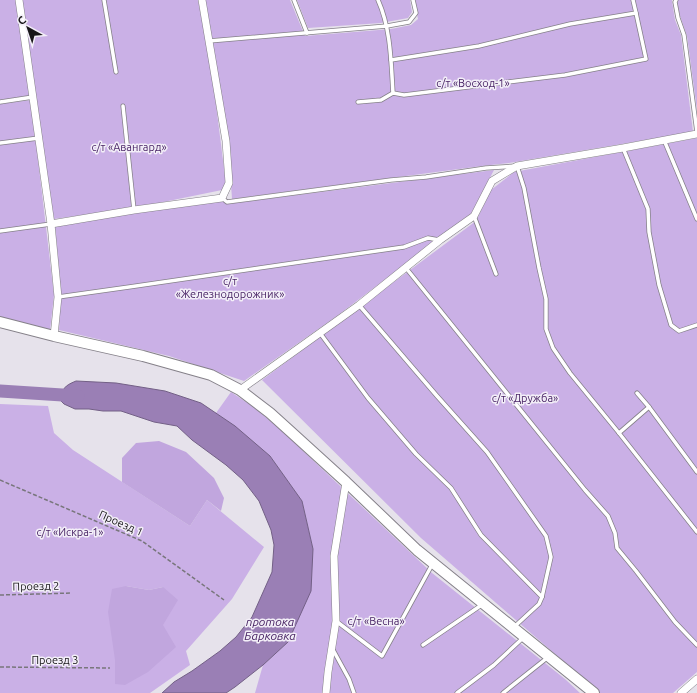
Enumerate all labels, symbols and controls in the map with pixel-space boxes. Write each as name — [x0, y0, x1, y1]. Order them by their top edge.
north arrow — [8, 8, 48, 48]
text: С — [15, 13, 28, 27]
park label: с/т «Восход-1» — [436, 77, 510, 89]
park label: с/т «Авангард» — [91, 141, 167, 153]
park label: с/т «Железнодорожник» — [176, 275, 284, 300]
park label: с/т «Дружба» — [492, 392, 558, 404]
street label: Проезд 1 — [97, 508, 145, 538]
park label: с/т «Искра-1» — [36, 526, 104, 538]
street label: Проезд 2 — [12, 580, 60, 592]
water label: протока Барковка — [244, 615, 296, 642]
park label: с/т «Весна» — [347, 615, 405, 627]
street label: Проезд 3 — [32, 654, 78, 666]

